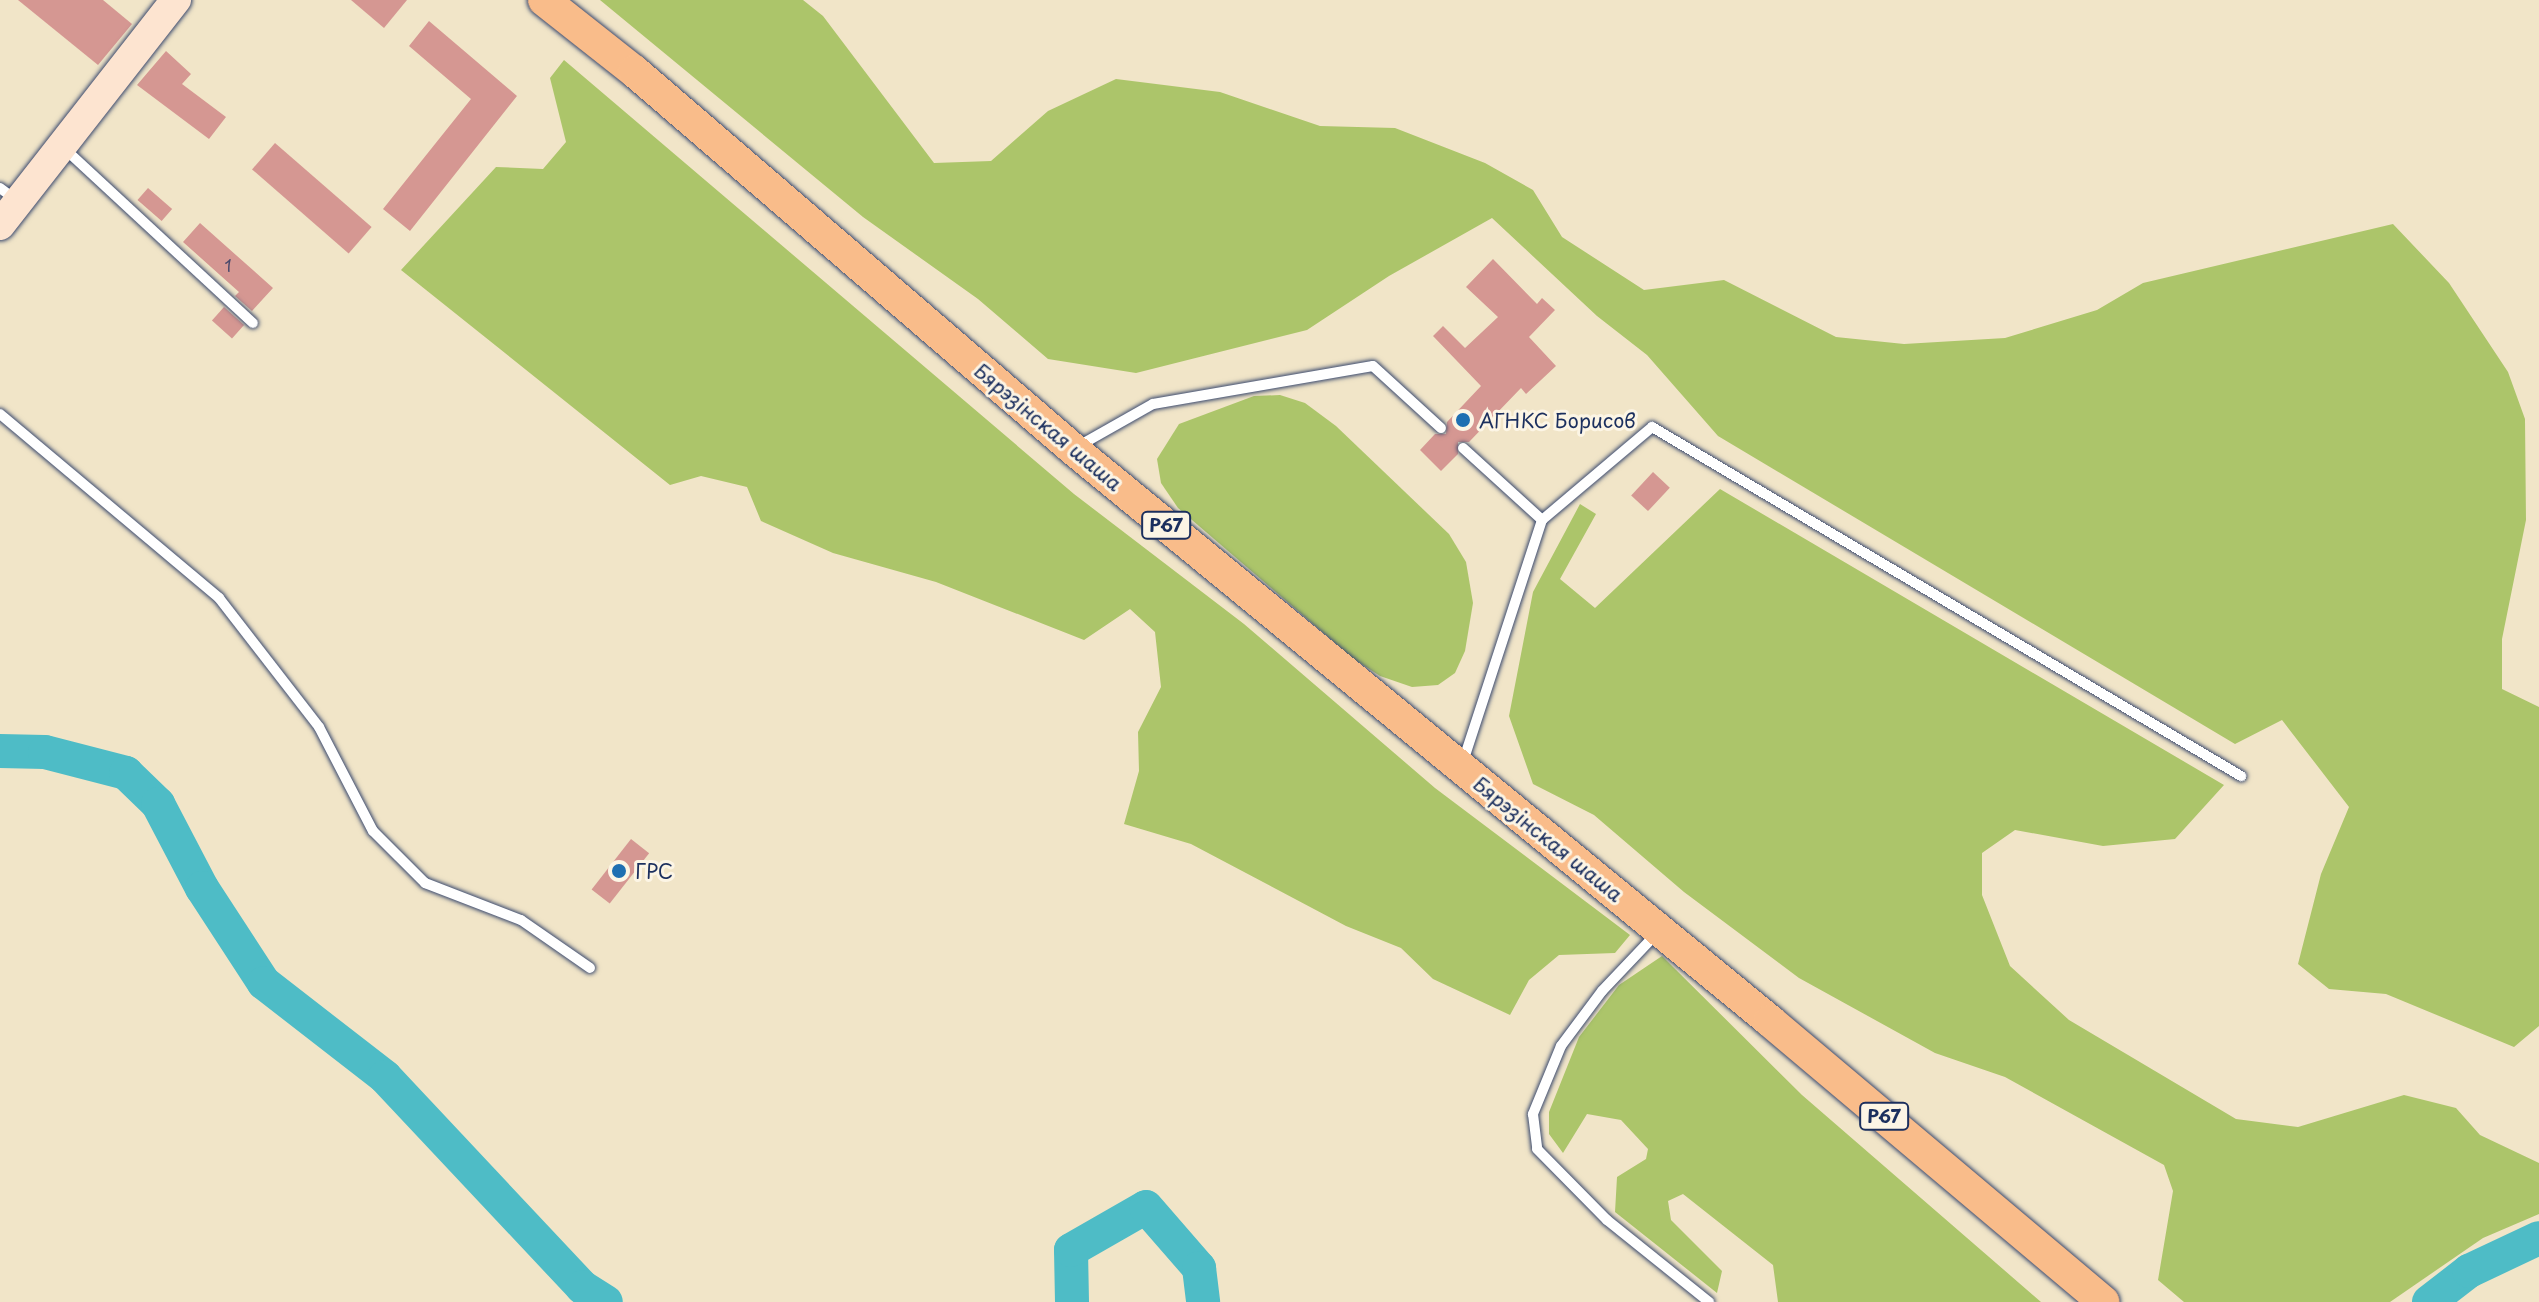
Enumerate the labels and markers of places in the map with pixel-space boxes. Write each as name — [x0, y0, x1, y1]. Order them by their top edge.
place label: АГНКС Борисов — [1479, 408, 1635, 432]
marker: АГНКС Борисов — [1454, 411, 1472, 429]
place label: ГРС — [635, 859, 673, 883]
marker: ГРС — [610, 862, 628, 880]

